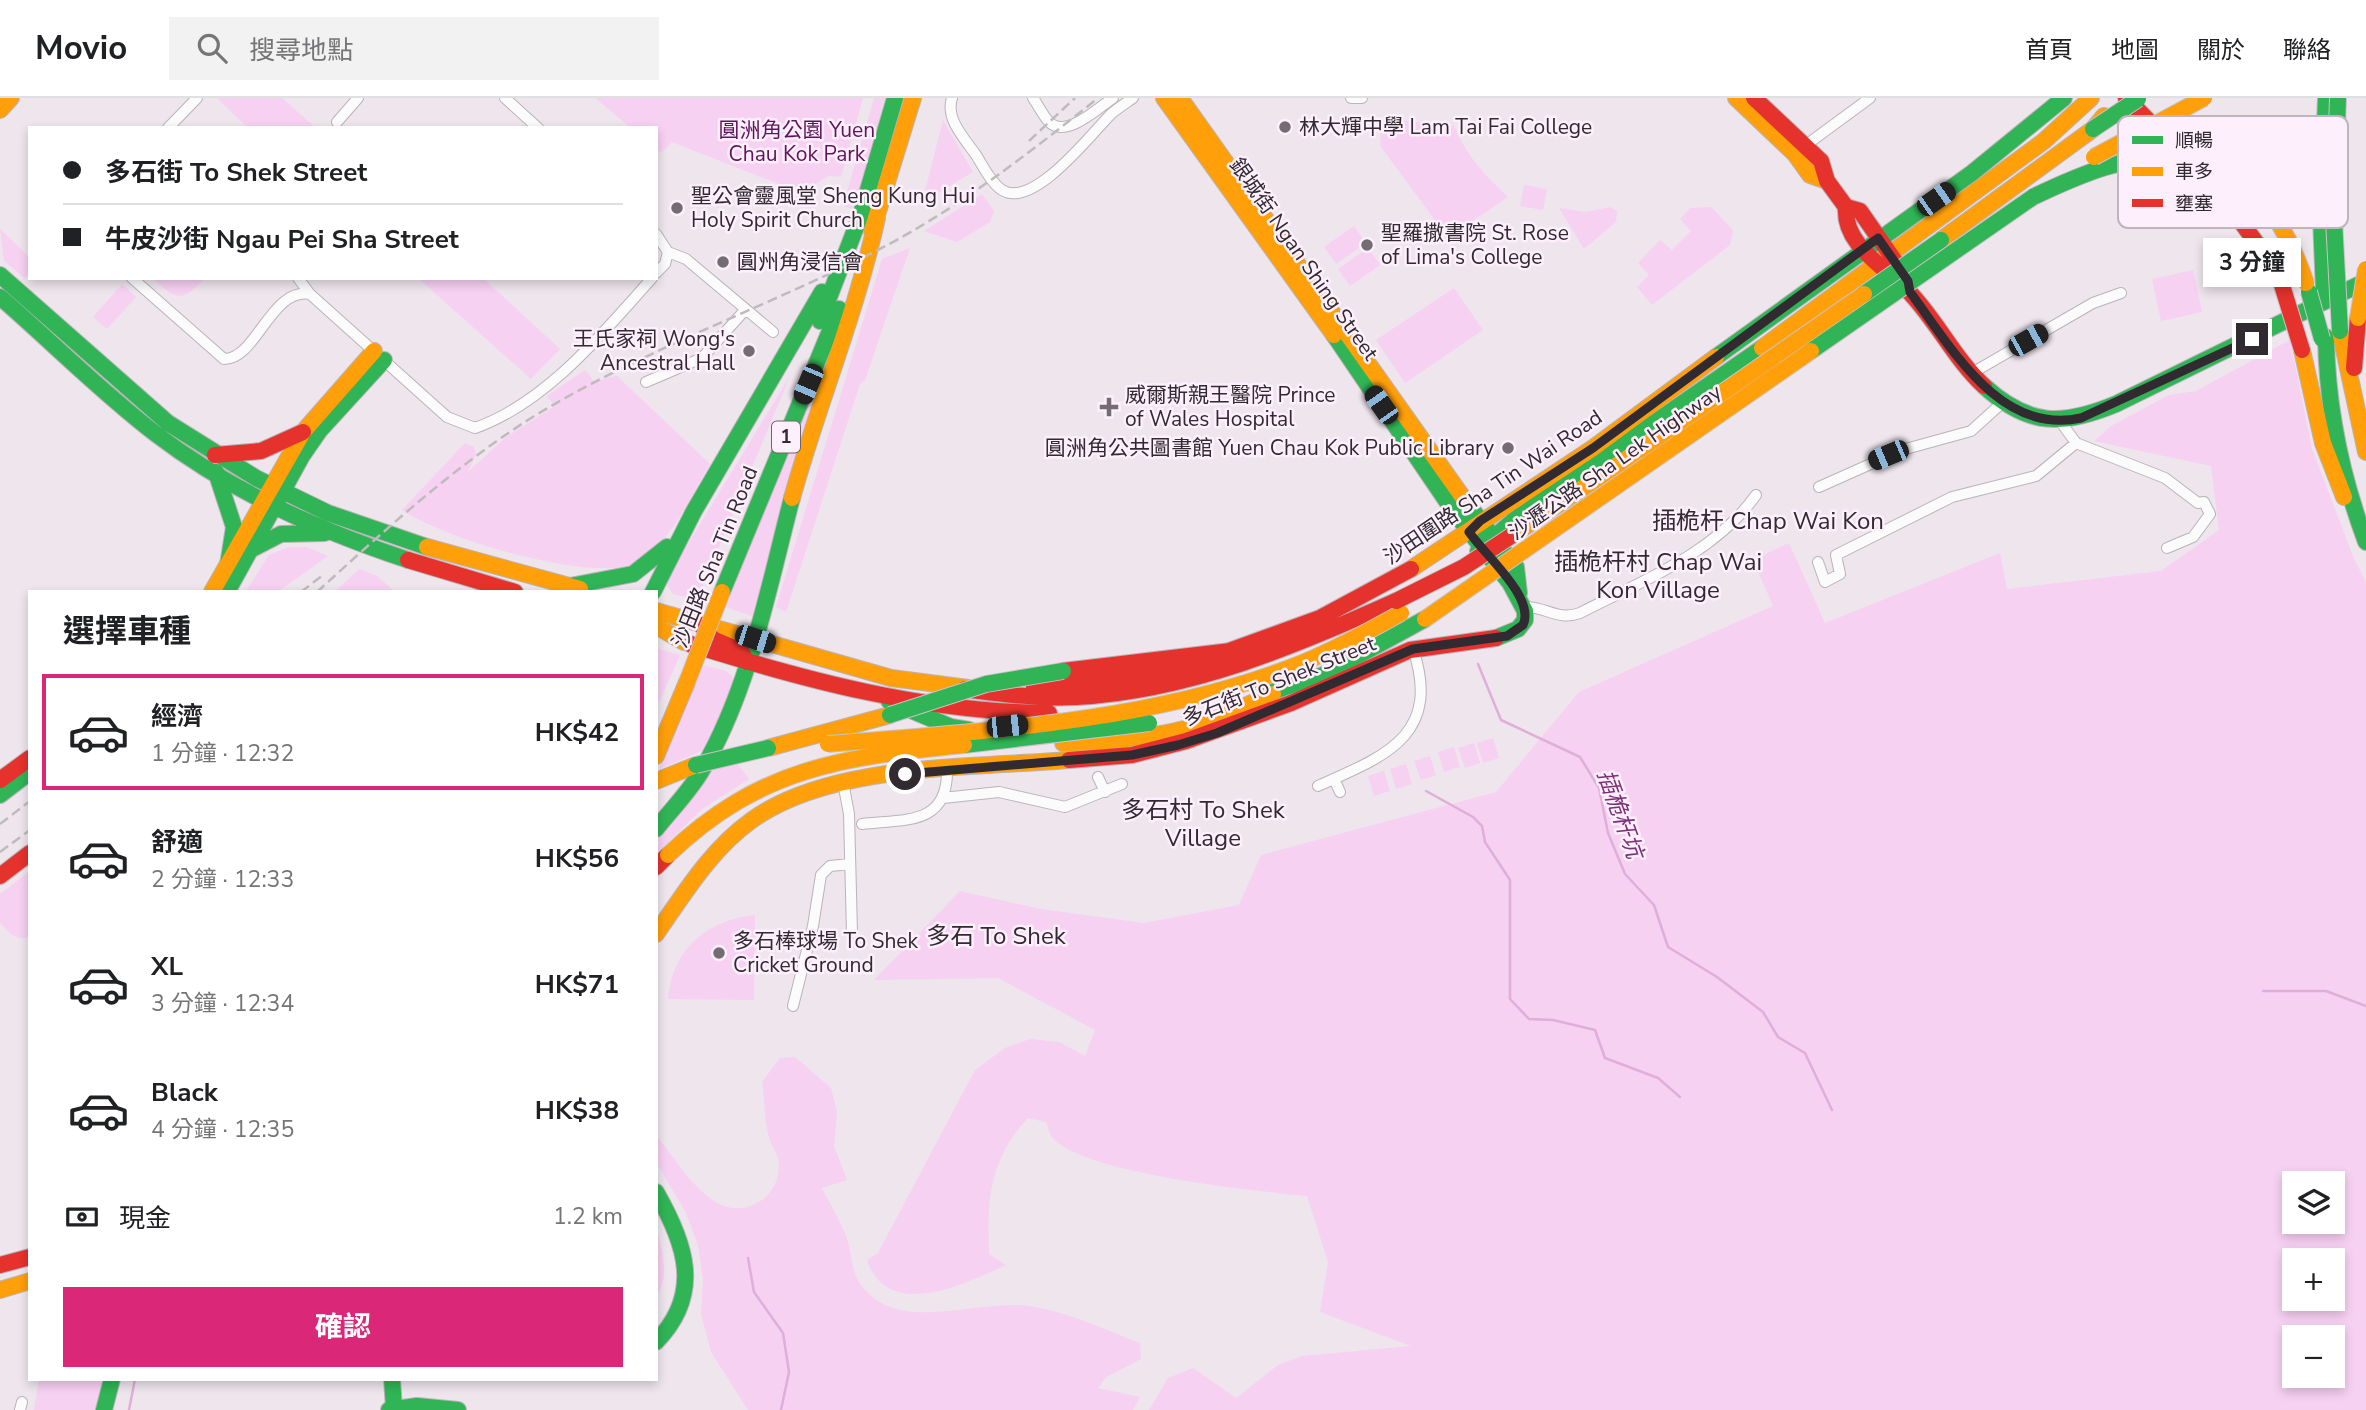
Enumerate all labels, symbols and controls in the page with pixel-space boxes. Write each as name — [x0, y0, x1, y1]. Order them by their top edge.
search box — [169, 17, 659, 80]
text: Movio — [35, 26, 127, 71]
icon: search — [193, 29, 231, 67]
text: 搜尋地點 — [249, 33, 353, 68]
text: 首頁 — [2025, 34, 2073, 66]
text: 地圖 — [2111, 34, 2159, 66]
text: 關於 — [2197, 34, 2245, 66]
text: 聯絡 — [2283, 34, 2331, 66]
place label: 林大輝中學 Lam Tai Fai College — [1299, 113, 1592, 141]
park label: 圓洲角公園 Yuen Chau Kok Park — [719, 116, 875, 168]
legend — [2118, 116, 2348, 228]
marker: 林大輝中學 Lam Tai Fai College — [1277, 119, 1293, 135]
text: 順暢 — [2175, 128, 2213, 154]
street label: 銀城街 Ngan Shing Street — [1223, 152, 1385, 366]
text: 多石街 To Shek Street — [105, 155, 367, 190]
text: 車多 — [2175, 159, 2213, 185]
car — [1913, 178, 1960, 220]
place label: 聖公會靈風堂 Sheng Kung Hui Holy Spirit Church — [691, 182, 975, 234]
text: 壅塞 — [2175, 191, 2213, 217]
marker: 聖公會靈風堂 Sheng Kung Hui Holy Spirit Church — [669, 200, 685, 216]
place label: 聖羅撒書院 St. Rose of Lima's College — [1381, 219, 1569, 271]
text: 牛皮沙街 Ngau Pei Sha Street — [105, 222, 459, 257]
marker: 聖羅撒書院 St. Rose of Lima's College — [1359, 237, 1375, 253]
callout: 3 分鐘 — [2203, 238, 2301, 286]
text: 3 分鐘 — [2219, 247, 2285, 278]
place label: 圓州角浸信會 — [737, 248, 863, 276]
marker: 圓州角浸信會 — [715, 254, 731, 270]
car — [2005, 321, 2052, 359]
route end — [2236, 323, 2268, 355]
place label: 王氏家祠 Wong's Ancestral Hall — [573, 325, 736, 377]
marker: 王氏家祠 Wong's Ancestral Hall — [741, 343, 757, 359]
car — [791, 361, 826, 407]
street label: 沙瀝公路 Sha Lek Highway — [1503, 378, 1727, 546]
place label: 威爾斯親王醫院 Prince of Wales Hospital — [1125, 381, 1335, 433]
car — [1361, 382, 1402, 428]
marker: 威爾斯親王醫院 Prince of Wales Hospital — [1099, 397, 1119, 417]
street label: 沙田圍路 Sha Tin Wai Road — [1378, 403, 1608, 571]
road number: 1 — [772, 422, 800, 452]
place label: 圓洲角公共圖書館 Yuen Chau Kok Public Library — [1045, 434, 1494, 462]
car — [1865, 437, 1912, 473]
marker: 圓洲角公共圖書館 Yuen Chau Kok Public Library — [1500, 440, 1516, 456]
street label: 沙田路 Sha Tin Road — [666, 462, 764, 652]
district label: 插桅杆 Chap Wai Kon — [1652, 505, 1884, 537]
district label: 插桅杆村 Chap Wai Kon Village — [1554, 546, 1762, 606]
text: 選擇車種 — [63, 610, 191, 653]
car — [732, 623, 779, 655]
street label: 多石街 To Shek Street — [1178, 629, 1380, 733]
text: 經濟 — [151, 699, 203, 734]
icon: car — [67, 701, 130, 764]
car — [986, 713, 1029, 739]
text: HK$42 — [535, 715, 619, 750]
text: 1 分鐘 · 12:32 — [151, 738, 294, 769]
route start — [889, 758, 921, 790]
water label: 插桅杆坑 — [1590, 765, 1651, 865]
district label: 多石村 To Shek Village — [1121, 794, 1286, 854]
text: 舒適 — [151, 825, 203, 860]
icon: car — [67, 827, 130, 890]
text: HK$56 — [535, 841, 619, 876]
text: 2 分鐘 · 12:33 — [151, 864, 294, 895]
district label: 多石 To Shek — [926, 920, 1067, 952]
place label: 多石棒球場 To Shek Cricket Ground — [733, 927, 919, 979]
marker: 多石棒球場 To Shek Cricket Ground — [711, 945, 727, 961]
text: XL — [151, 949, 183, 984]
icon: car — [67, 953, 130, 1016]
text: HK$71 — [535, 967, 619, 1002]
text: 3 分鐘 · 12:34 — [151, 988, 294, 1019]
text: Black — [151, 1075, 218, 1110]
icon: car — [67, 1079, 130, 1142]
text: HK$38 — [535, 1093, 619, 1128]
text: 4 分鐘 · 12:35 — [151, 1114, 294, 1145]
map controls — [2282, 1171, 2345, 1388]
button: layers — [2282, 1171, 2345, 1234]
icon: cash — [63, 1198, 101, 1236]
text: 現金 — [119, 1201, 171, 1236]
text: 1.2 km — [553, 1201, 623, 1232]
button: + — [2282, 1248, 2345, 1311]
button: 確認 — [63, 1287, 623, 1367]
button: − — [2282, 1325, 2345, 1388]

